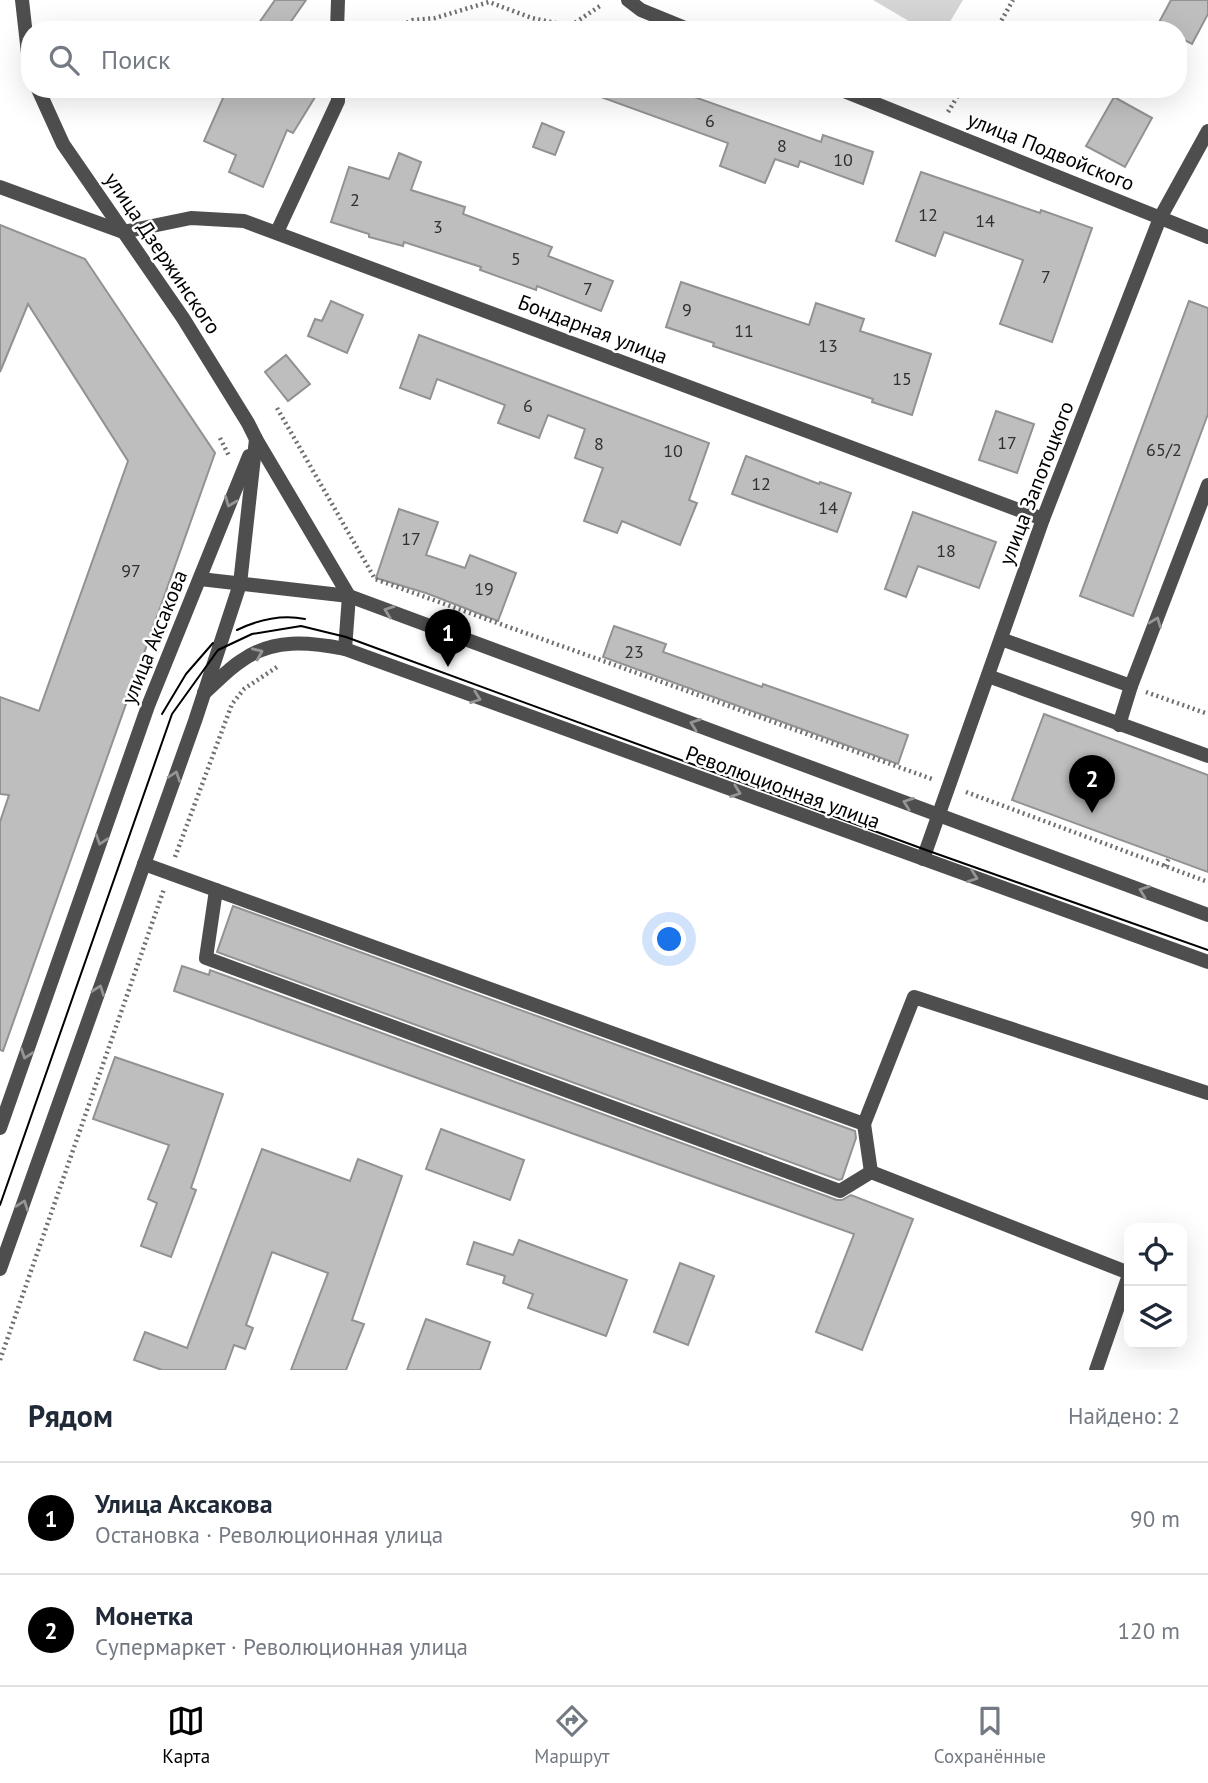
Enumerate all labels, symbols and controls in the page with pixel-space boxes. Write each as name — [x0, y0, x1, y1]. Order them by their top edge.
search box — [21, 21, 1187, 98]
icon: search — [45, 41, 83, 79]
text: Поиск — [101, 43, 170, 76]
street label: улица Подвойского — [964, 105, 1138, 197]
house number: 6 — [705, 109, 715, 132]
house number: 8 — [777, 134, 787, 157]
house number: 10 — [833, 148, 853, 171]
street label: улица Дзержинского — [99, 167, 227, 339]
house number: 2 — [350, 188, 360, 211]
house number: 12 — [918, 203, 938, 226]
house number: 14 — [975, 209, 995, 232]
house number: 3 — [433, 215, 443, 238]
house number: 5 — [511, 247, 521, 270]
house number: 7 — [1041, 265, 1051, 288]
house number: 7 — [583, 277, 593, 300]
street label: Бондарная улица — [514, 288, 672, 370]
house number: 9 — [682, 298, 692, 321]
house number: 11 — [734, 319, 754, 342]
house number: 13 — [818, 334, 838, 357]
house number: 15 — [892, 367, 912, 390]
house number: 6 — [523, 394, 533, 417]
street label: улица Запотоцкого — [992, 397, 1080, 569]
house number: 17 — [997, 431, 1017, 454]
house number: 8 — [594, 432, 604, 455]
house number: 65/2 — [1146, 438, 1182, 461]
house number: 10 — [663, 439, 683, 462]
house number: 12 — [751, 472, 771, 495]
one-way arrow — [225, 496, 239, 508]
house number: 14 — [818, 496, 838, 519]
house number: 17 — [401, 527, 421, 550]
house number: 18 — [936, 539, 956, 562]
house number: 97 — [121, 559, 141, 582]
street label: улица Аксакова — [115, 566, 193, 708]
house number: 19 — [474, 577, 494, 600]
one-way arrow — [384, 605, 396, 619]
pin: 1 — [425, 609, 471, 667]
one-way arrow — [1147, 617, 1161, 629]
house number: 23 — [624, 640, 644, 663]
one-way arrow — [251, 647, 263, 661]
one-way arrow — [469, 690, 481, 704]
one-way arrow — [689, 718, 701, 732]
street label: Революционная улица — [682, 739, 884, 835]
pin: 2 — [1069, 755, 1115, 813]
one-way arrow — [167, 770, 181, 782]
one-way arrow — [729, 784, 741, 798]
one-way arrow — [902, 797, 914, 811]
one-way arrow — [95, 833, 109, 845]
one-way arrow — [966, 869, 978, 883]
one-way arrow — [1139, 885, 1151, 899]
your location — [652, 922, 686, 956]
one-way arrow — [91, 985, 105, 997]
one-way arrow — [20, 1048, 34, 1060]
one-way arrow — [15, 1199, 29, 1211]
map controls — [1124, 1223, 1187, 1349]
button: locate — [1124, 1223, 1187, 1286]
button: layers — [1124, 1286, 1187, 1349]
text: Рядом — [28, 1396, 113, 1435]
text: Найдено: 2 — [1068, 1401, 1180, 1430]
text: Улица Аксакова — [95, 1487, 273, 1520]
text: 1 — [44, 1504, 58, 1533]
text: 90 m — [1130, 1504, 1180, 1533]
text: Остановка · Революционная улица — [95, 1520, 443, 1549]
text: Монетка — [95, 1599, 193, 1632]
text: 2 — [44, 1616, 58, 1645]
text: 120 m — [1118, 1616, 1180, 1645]
text: Супермаркет · Революционная улица — [95, 1632, 468, 1661]
tab: Карта — [162, 1702, 210, 1768]
tab: Маршрут — [534, 1702, 610, 1768]
tab: Сохранённые — [934, 1702, 1046, 1768]

